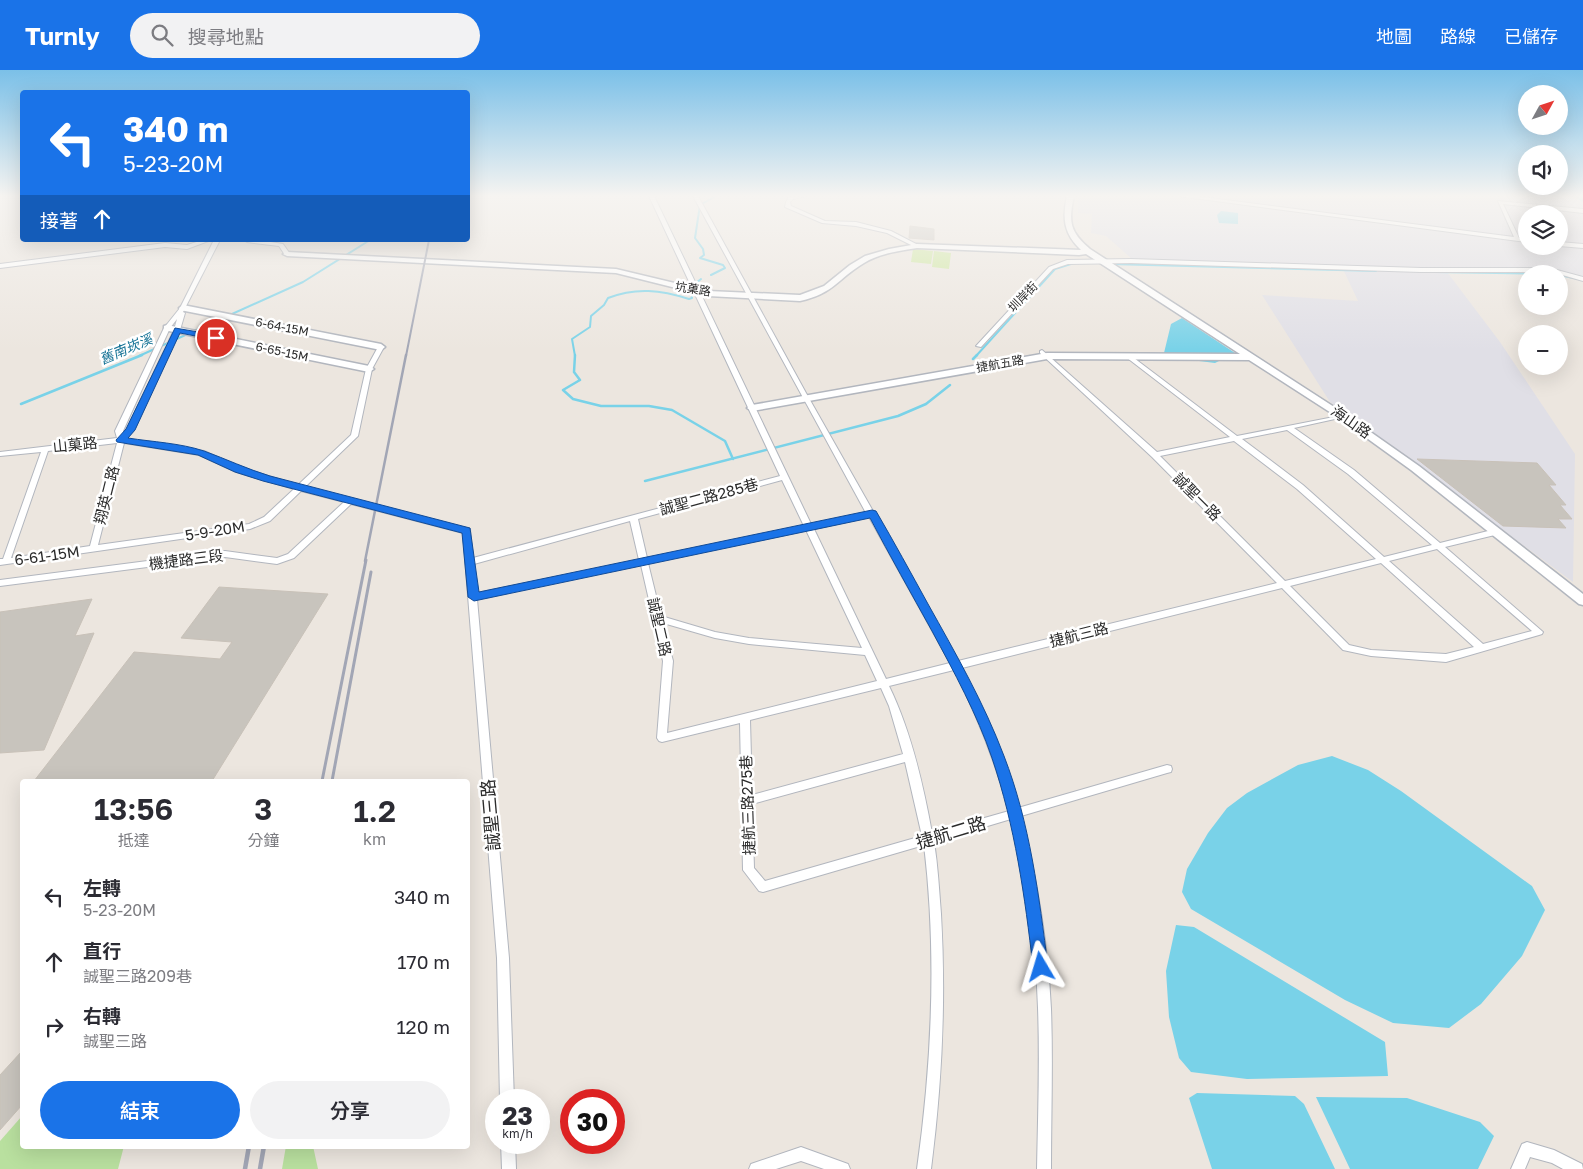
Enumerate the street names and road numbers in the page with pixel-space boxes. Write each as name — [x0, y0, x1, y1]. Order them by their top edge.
street label: 坑菓路 — [674, 278, 712, 299]
street label: 圳岸街 — [1005, 278, 1041, 315]
street label: 6-64-15M — [254, 314, 310, 339]
street label: 6-65-15M — [254, 339, 310, 364]
street label: 捷航五路 — [975, 352, 1025, 375]
street label: 海山路 — [1328, 401, 1375, 441]
street label: 山菓路 — [52, 433, 98, 455]
street label: 翔英二路 — [90, 463, 122, 526]
street label: 誠聖一路 — [1170, 469, 1225, 524]
street label: 誠聖二路285巷 — [657, 474, 760, 518]
street label: 5-9-20M — [184, 516, 246, 544]
street label: 6-61-15M — [13, 542, 81, 568]
street label: 機捷路三段 — [148, 546, 224, 573]
street label: 誠聖二路 — [644, 596, 675, 658]
street label: 捷航三路 — [1047, 618, 1110, 650]
street label: 捷航三路275巷 — [736, 755, 758, 855]
street label: 誠聖三路 — [476, 778, 504, 852]
street label: 捷航二路 — [913, 811, 988, 853]

